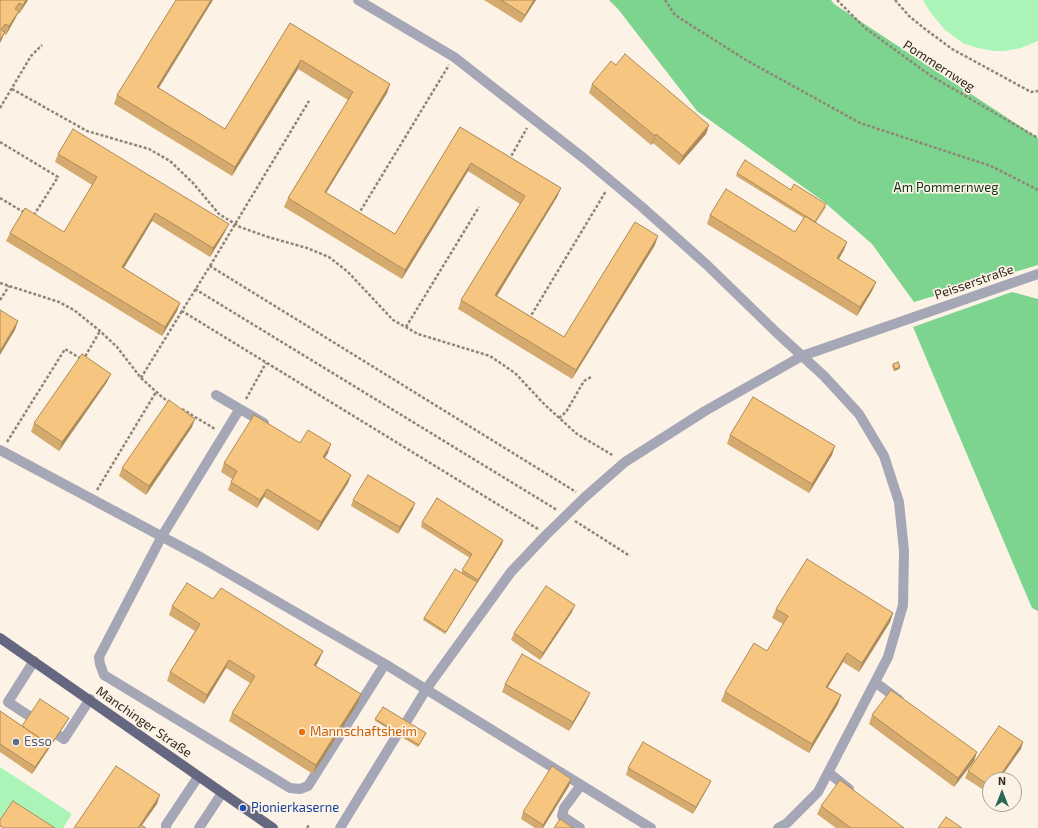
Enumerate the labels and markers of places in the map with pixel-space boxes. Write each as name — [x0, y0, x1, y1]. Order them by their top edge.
place label: Mannschaftsheim — [310, 724, 417, 740]
marker: Mannschaftsheim — [297, 727, 307, 737]
place label: Esso — [24, 734, 52, 750]
marker: Esso — [11, 737, 21, 747]
place label: Pionierkaserne — [251, 800, 339, 816]
marker: Pionierkaserne — [238, 803, 248, 813]

